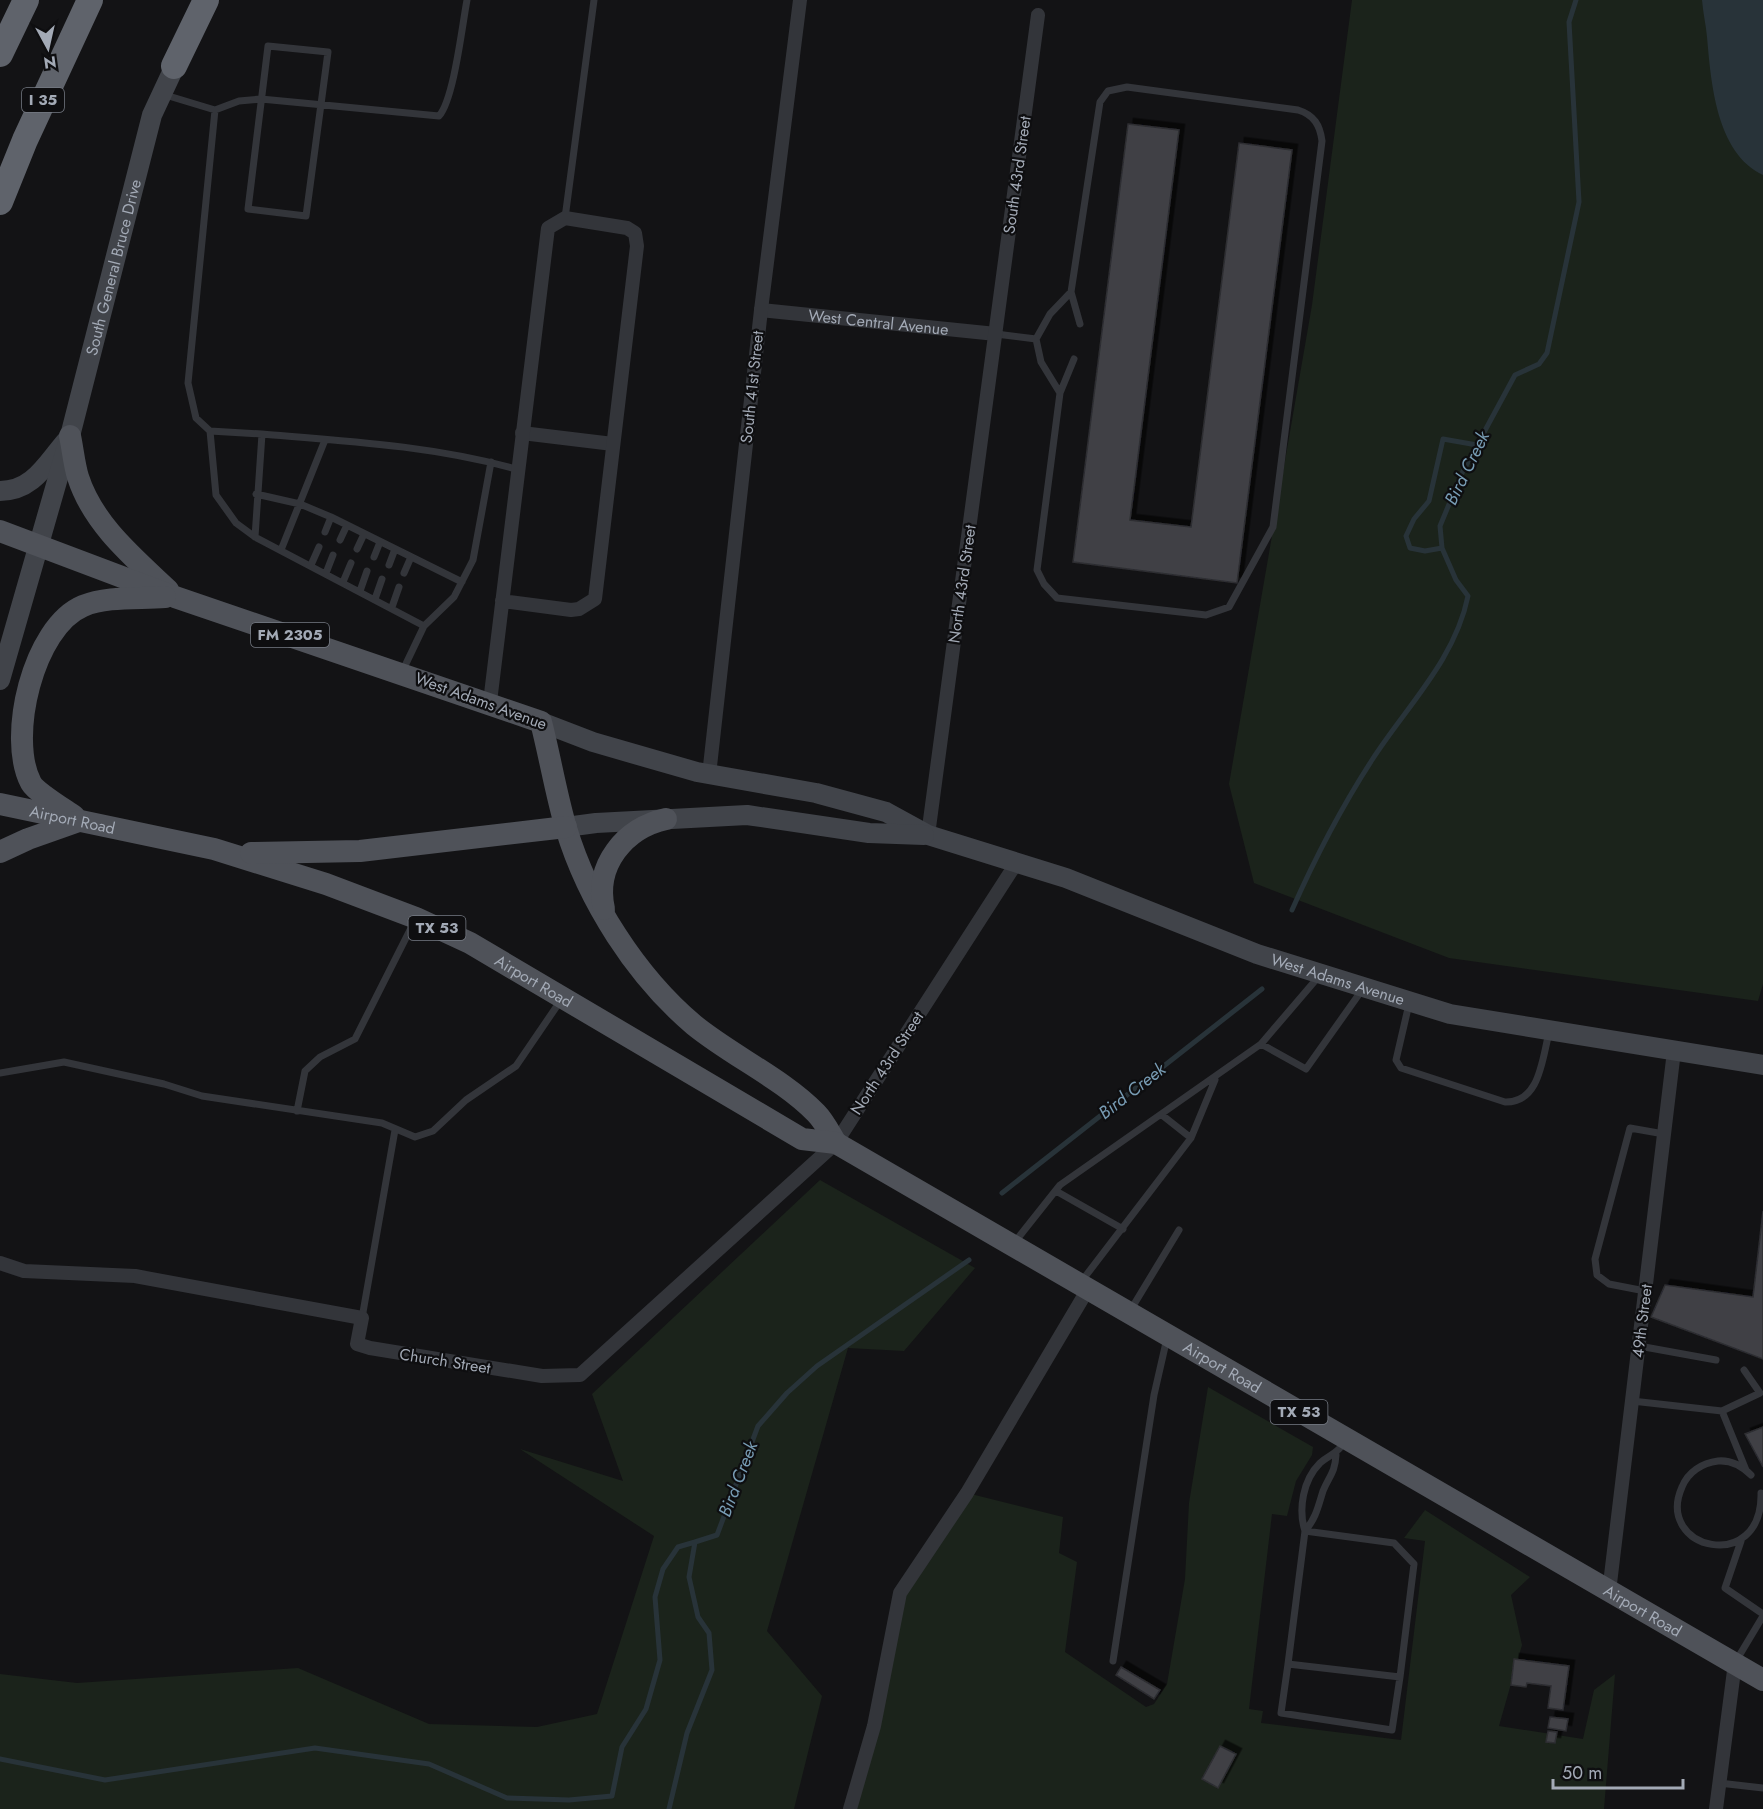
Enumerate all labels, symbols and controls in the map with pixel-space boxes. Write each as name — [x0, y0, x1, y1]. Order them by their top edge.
north arrow — [18, 18, 78, 78]
text: N — [42, 50, 58, 75]
road number: I 35 — [22, 88, 64, 112]
street label: South 43rd Street — [997, 115, 1037, 235]
street label: South General Bruce Drive — [80, 177, 147, 358]
street label: West Central Avenue — [807, 303, 950, 341]
street label: South 41st Street — [735, 330, 769, 444]
water label: Bird Creek — [1438, 426, 1497, 509]
street label: North 43rd Street — [942, 523, 982, 645]
road number: FM 2305 — [251, 623, 329, 647]
street label: West Adams Avenue — [412, 666, 550, 736]
street label: Airport Road — [28, 799, 117, 839]
road number: TX 53 — [408, 916, 466, 940]
street label: West Adams Avenue — [1268, 948, 1408, 1011]
street label: Airport Road — [491, 949, 577, 1013]
street label: North 43rd Street — [845, 1007, 929, 1119]
water label: Bird Creek — [1093, 1056, 1172, 1126]
street label: 49th Street — [1626, 1283, 1658, 1359]
street label: Airport Road — [1179, 1335, 1266, 1399]
street label: Church Street — [398, 1342, 492, 1380]
road number: TX 53 — [1270, 1400, 1328, 1424]
water label: Bird Creek — [712, 1436, 765, 1521]
street label: Airport Road — [1600, 1579, 1686, 1642]
scale bar — [1553, 1752, 1684, 1790]
text: 50 m — [1562, 1760, 1602, 1786]

